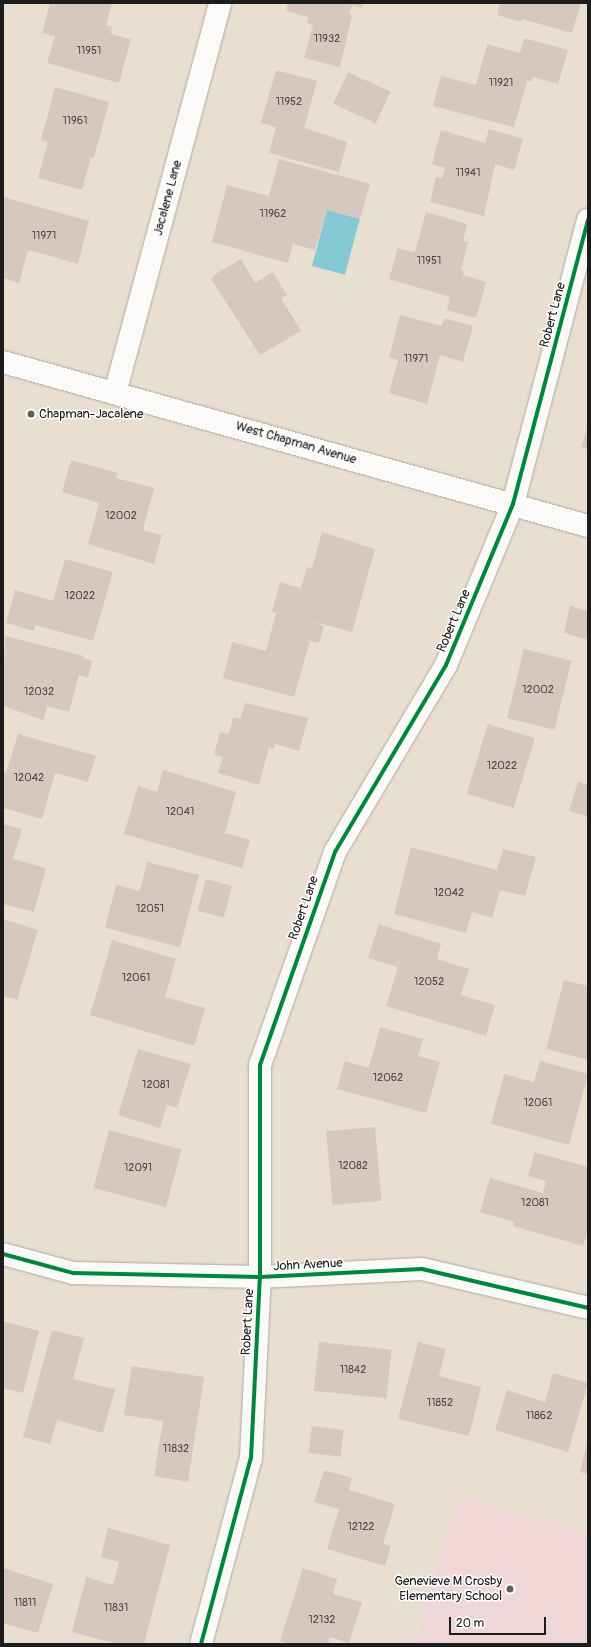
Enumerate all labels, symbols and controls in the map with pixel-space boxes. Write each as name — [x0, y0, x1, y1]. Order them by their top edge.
house number: 11932 — [314, 32, 340, 46]
house number: 11951 — [77, 44, 101, 58]
house number: 11921 — [489, 76, 513, 90]
house number: 11952 — [276, 95, 302, 109]
house number: 11961 — [63, 114, 87, 128]
street label: Jacalene Lane — [150, 159, 186, 237]
house number: 11941 — [456, 166, 480, 180]
house number: 11962 — [260, 207, 286, 221]
house number: 11971 — [32, 229, 56, 243]
house number: 11951 — [417, 254, 441, 268]
street label: Robert Lane — [537, 281, 569, 349]
house number: 11971 — [404, 352, 428, 366]
place label: Chapman-Jacalene — [39, 406, 143, 422]
marker: Chapman-Jacalene — [26, 409, 36, 419]
street label: West Chapman Avenue — [234, 418, 358, 468]
house number: 12002 — [105, 509, 137, 523]
street label: Robert Lane — [434, 587, 474, 655]
house number: 12022 — [65, 589, 95, 603]
house number: 12002 — [522, 683, 554, 697]
house number: 12032 — [24, 685, 54, 699]
house number: 12022 — [487, 759, 517, 773]
house number: 12042 — [14, 771, 44, 785]
house number: 12041 — [166, 805, 194, 819]
street label: Robert Lane — [286, 874, 322, 942]
house number: 12042 — [434, 886, 464, 900]
house number: 12051 — [136, 902, 164, 916]
house number: 12061 — [122, 971, 150, 985]
house number: 12052 — [414, 975, 444, 989]
house number: 12062 — [373, 1071, 403, 1085]
house number: 12081 — [142, 1078, 170, 1092]
house number: 12061 — [524, 1096, 552, 1110]
house number: 12082 — [338, 1159, 368, 1173]
house number: 12091 — [124, 1161, 152, 1175]
house number: 12081 — [521, 1196, 549, 1210]
street label: John Avenue — [273, 1255, 343, 1275]
street label: Robert Lane — [238, 1288, 258, 1356]
house number: 11842 — [340, 1363, 366, 1377]
house number: 11852 — [427, 1396, 453, 1410]
house number: 11862 — [526, 1409, 552, 1423]
house number: 11832 — [163, 1442, 189, 1456]
house number: 12122 — [347, 1520, 375, 1534]
place label: Genevieve M Crosby Elementary School — [395, 1574, 502, 1605]
marker: Genevieve M Crosby Elementary School — [505, 1584, 515, 1594]
house number: 11811 — [14, 1596, 36, 1610]
house number: 11831 — [104, 1601, 128, 1615]
scale bar — [451, 1609, 548, 1635]
house number: 12132 — [308, 1613, 336, 1627]
text: 20 m — [456, 1616, 484, 1631]

